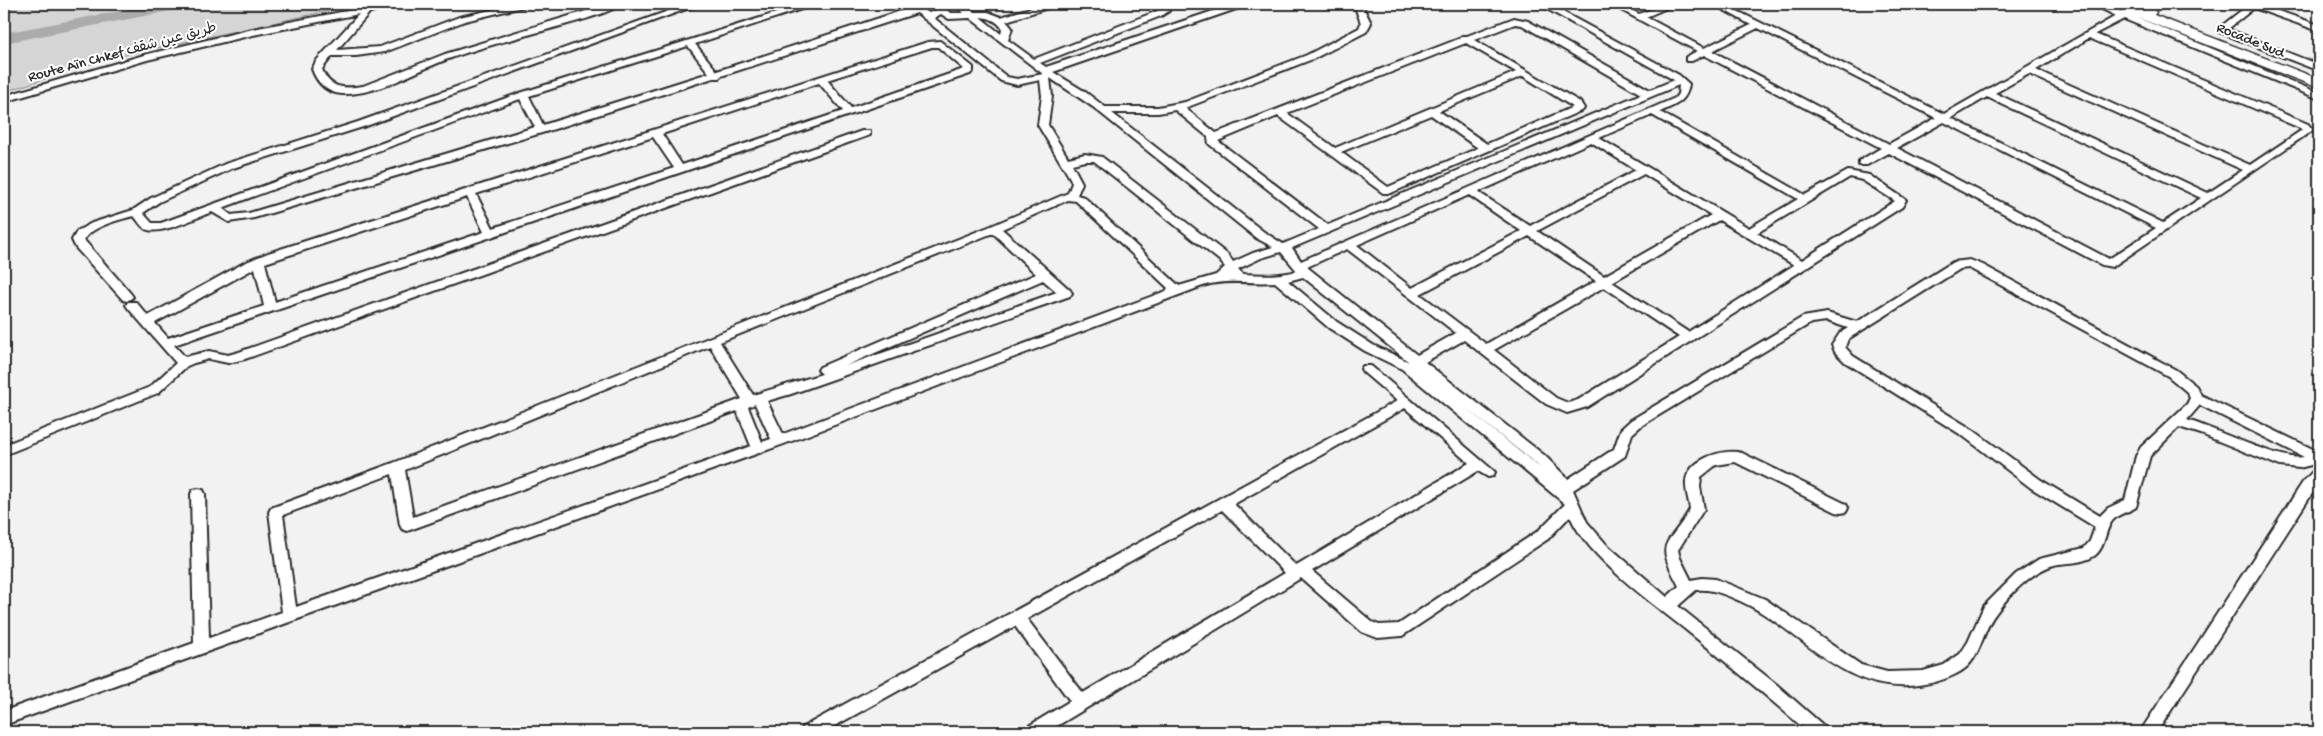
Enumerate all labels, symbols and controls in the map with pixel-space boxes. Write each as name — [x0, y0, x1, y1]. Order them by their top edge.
street label: Route Aïn Chkef طريق عين شقف — [26, 19, 219, 87]
street label: Rocade Sud — [2214, 19, 2288, 63]

